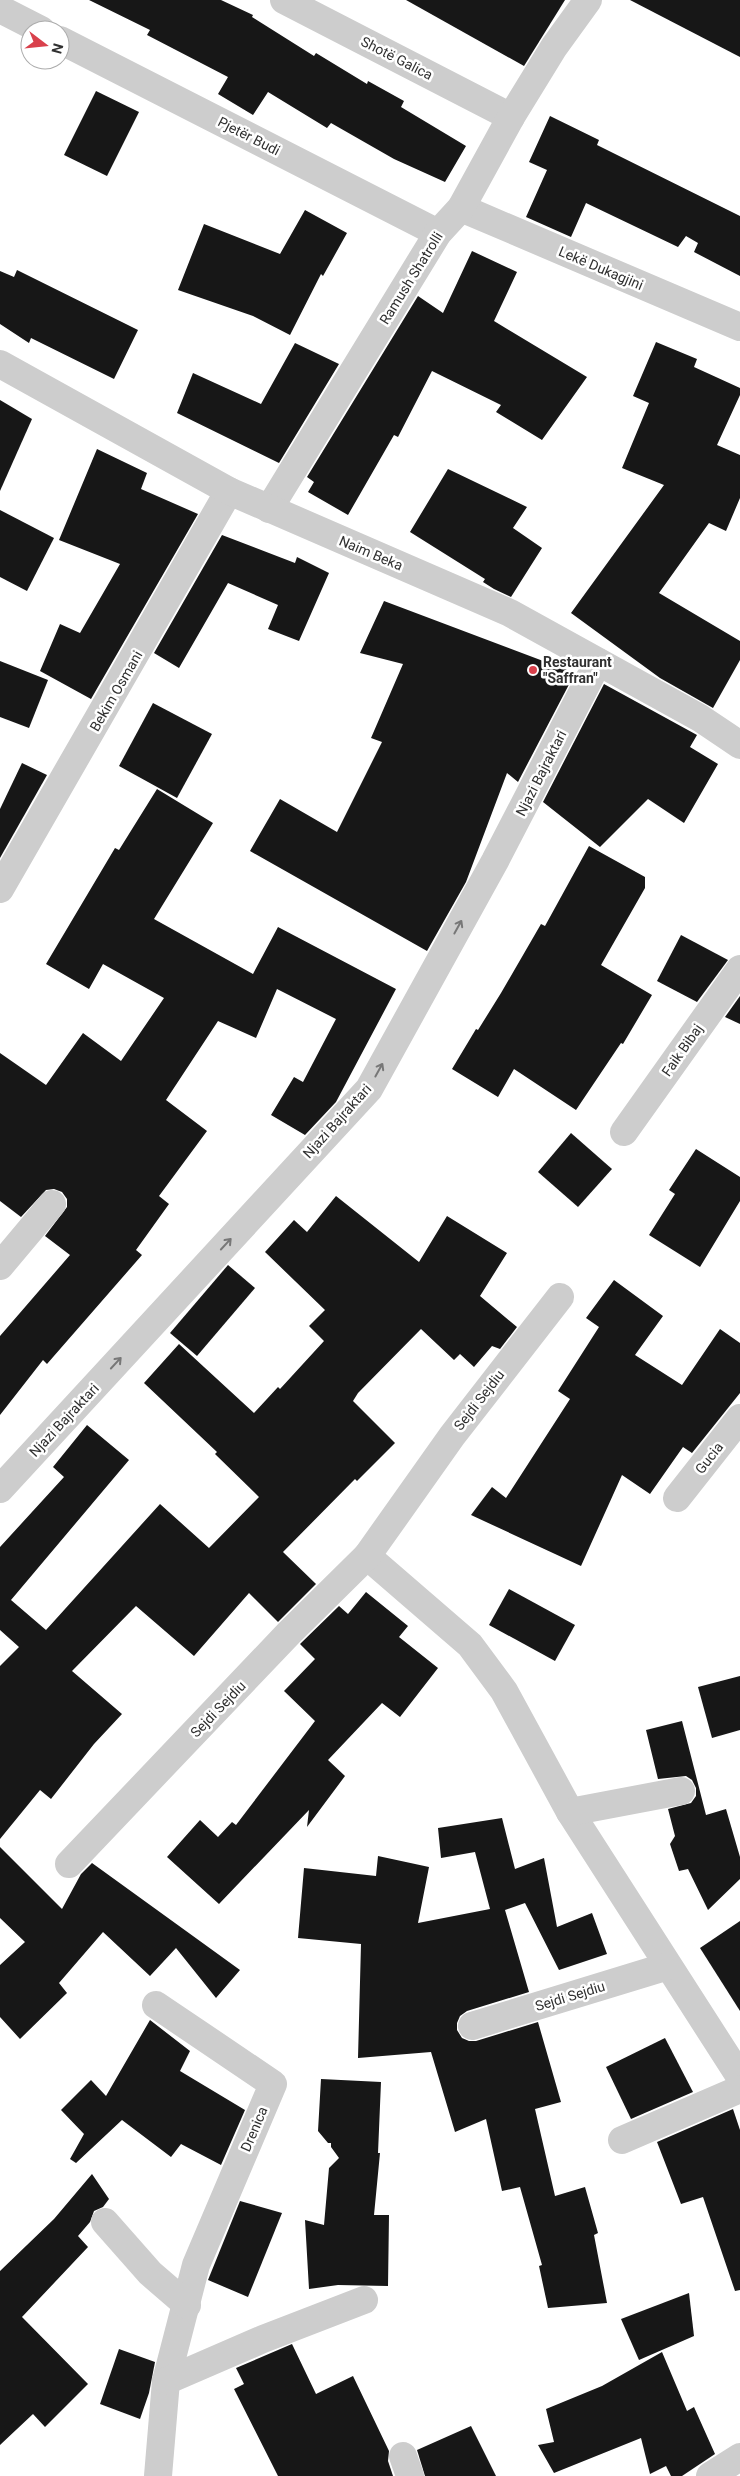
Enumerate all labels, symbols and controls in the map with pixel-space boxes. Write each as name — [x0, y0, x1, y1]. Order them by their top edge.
north arrow — [20, 20, 70, 70]
street label: Shotë Galica — [358, 33, 436, 83]
text: N — [48, 42, 67, 56]
street label: Pjetër Budi — [215, 114, 283, 158]
street label: Ramush Shatrolli — [376, 229, 446, 327]
street label: Lekë Dukagjini — [556, 243, 646, 293]
street label: Naim Beka — [337, 532, 405, 574]
street label: Bekim Osmani — [86, 648, 146, 734]
place label: Restaurant "Saffran" — [543, 654, 612, 686]
marker: Restaurant "Saffran" — [527, 664, 539, 676]
street label: Njazi Bajraktari — [513, 727, 569, 819]
one-way arrow — [453, 920, 463, 935]
street label: Faik Bibaj — [658, 1021, 706, 1079]
one-way arrow — [374, 1062, 384, 1077]
street label: Njazi Bajraktari — [300, 1081, 374, 1161]
one-way arrow — [220, 1237, 232, 1250]
one-way arrow — [110, 1357, 122, 1370]
street label: Sejdi Sejdiu — [451, 1367, 507, 1433]
street label: Njazi Bajraktari — [26, 1380, 102, 1460]
street label: Gucia — [692, 1439, 726, 1477]
street label: Sejdi Sejdiu — [187, 1678, 249, 1740]
street label: Sejdi Sejdiu — [533, 1978, 607, 2014]
street label: Drenica — [237, 2104, 271, 2154]

